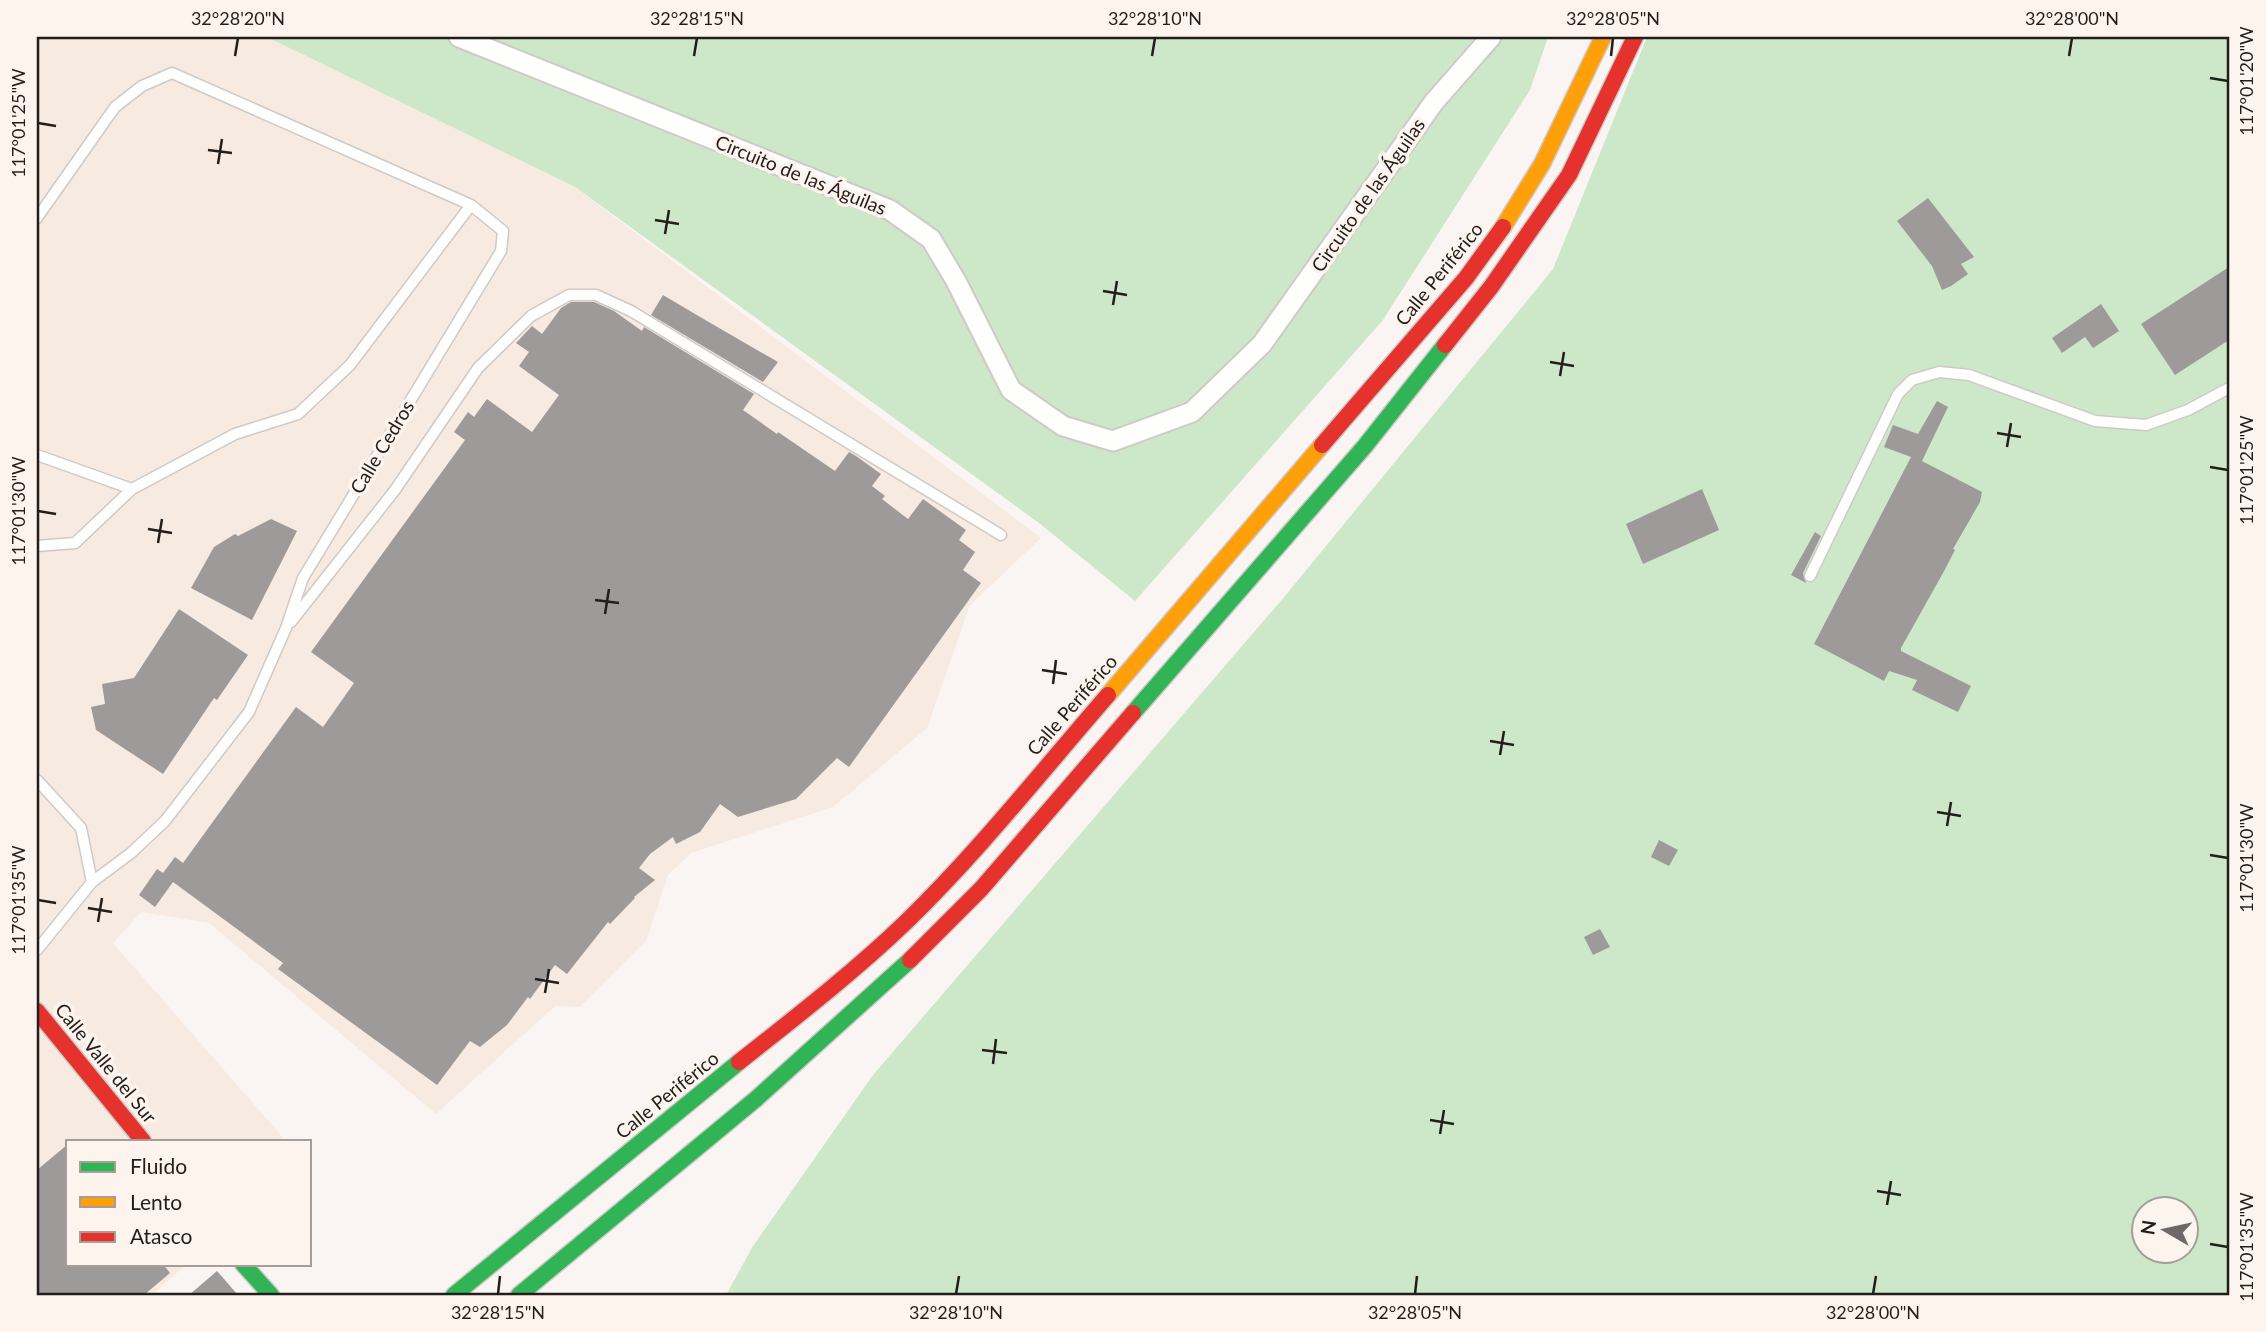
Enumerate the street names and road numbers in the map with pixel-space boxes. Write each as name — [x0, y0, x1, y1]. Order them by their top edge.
street label: Circuito de las Águilas — [1306, 113, 1429, 276]
street label: Circuito de las Águilas — [712, 130, 890, 219]
street label: Calle Periférico — [1390, 218, 1487, 330]
street label: Calle Cedros — [345, 396, 418, 498]
street label: Calle Periférico — [1022, 650, 1122, 760]
street label: Calle Valle del Sur — [51, 998, 162, 1127]
street label: Calle Periférico — [611, 1046, 723, 1143]

